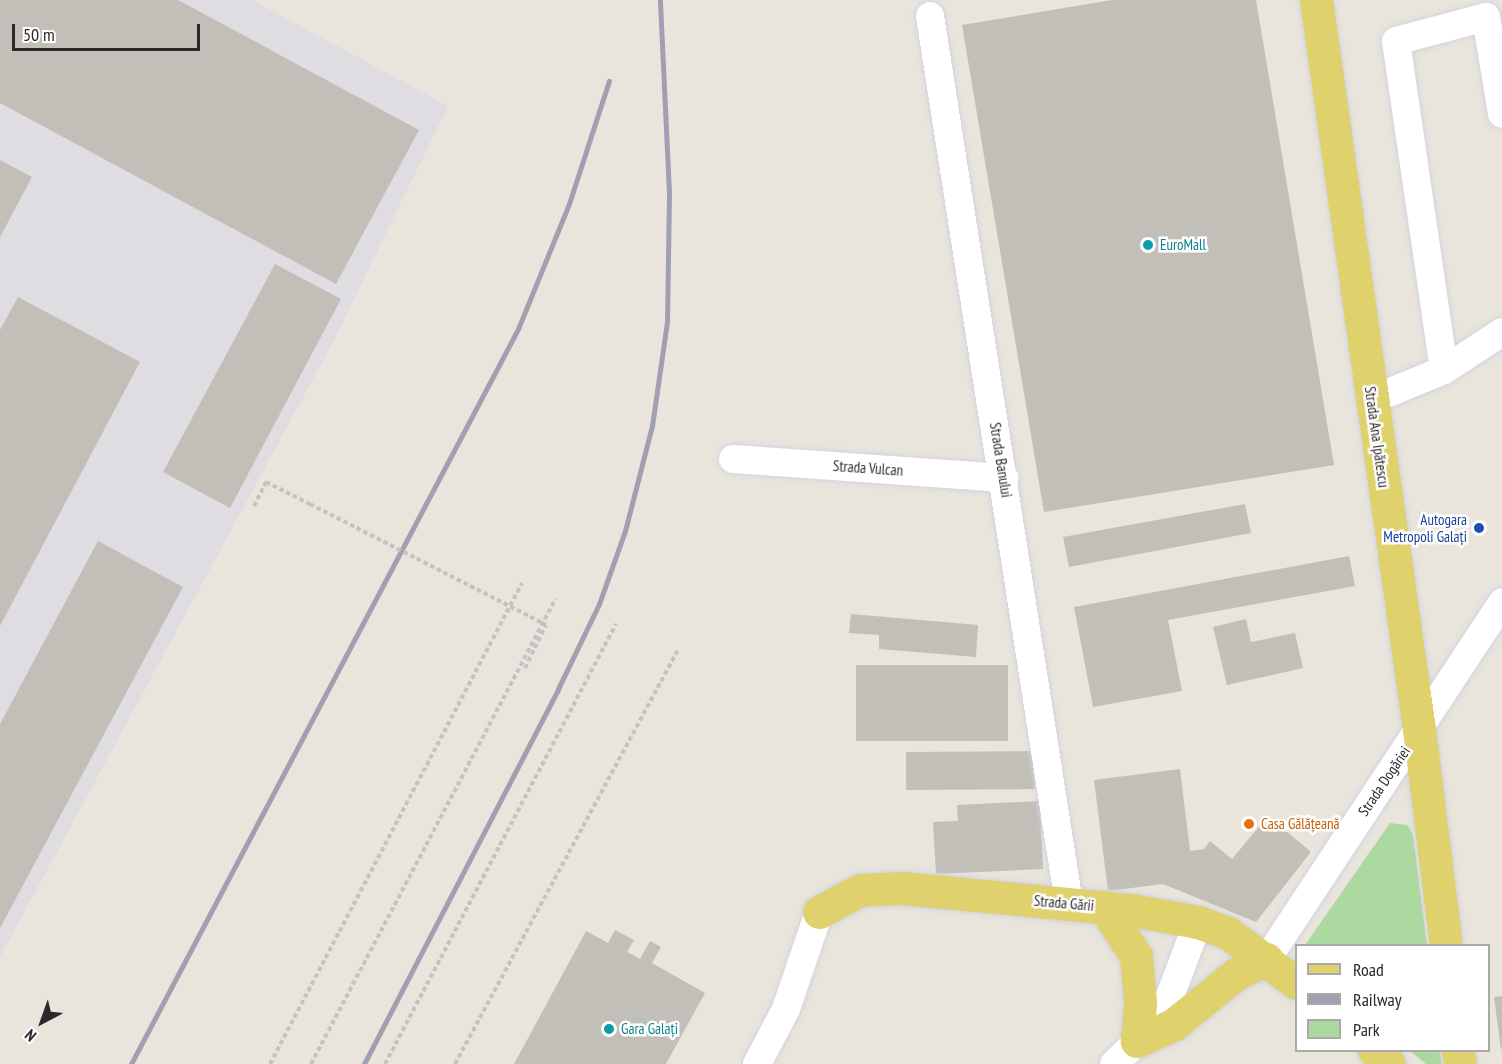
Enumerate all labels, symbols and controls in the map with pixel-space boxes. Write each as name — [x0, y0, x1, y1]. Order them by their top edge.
scale bar — [15, 12, 202, 50]
text: 50 m — [23, 23, 55, 46]
place label: EuroMall — [1160, 236, 1206, 254]
marker: EuroMall — [1141, 238, 1155, 252]
street label: Strada Ana Ipătescu — [1361, 385, 1393, 489]
street label: Strada Banului — [986, 421, 1016, 499]
street label: Strada Vulcan — [832, 457, 904, 479]
place label: Autogara Metropoli Galați — [1383, 510, 1467, 545]
marker: Autogara Metropoli Galați — [1472, 521, 1486, 535]
street label: Strada Dogăriei — [1354, 743, 1414, 819]
place label: Casa Gălățeană — [1261, 815, 1340, 833]
marker: Casa Gălățeană — [1242, 817, 1256, 831]
street label: Strada Gării — [1033, 891, 1095, 915]
legend — [1295, 944, 1490, 1052]
text: Road — [1353, 958, 1384, 981]
text: Railway — [1353, 988, 1402, 1011]
north arrow — [12, 992, 72, 1052]
text: Park — [1353, 1018, 1380, 1041]
place label: Gara Galați — [621, 1020, 678, 1038]
marker: Gara Galați — [602, 1022, 616, 1036]
text: N — [20, 1025, 40, 1046]

